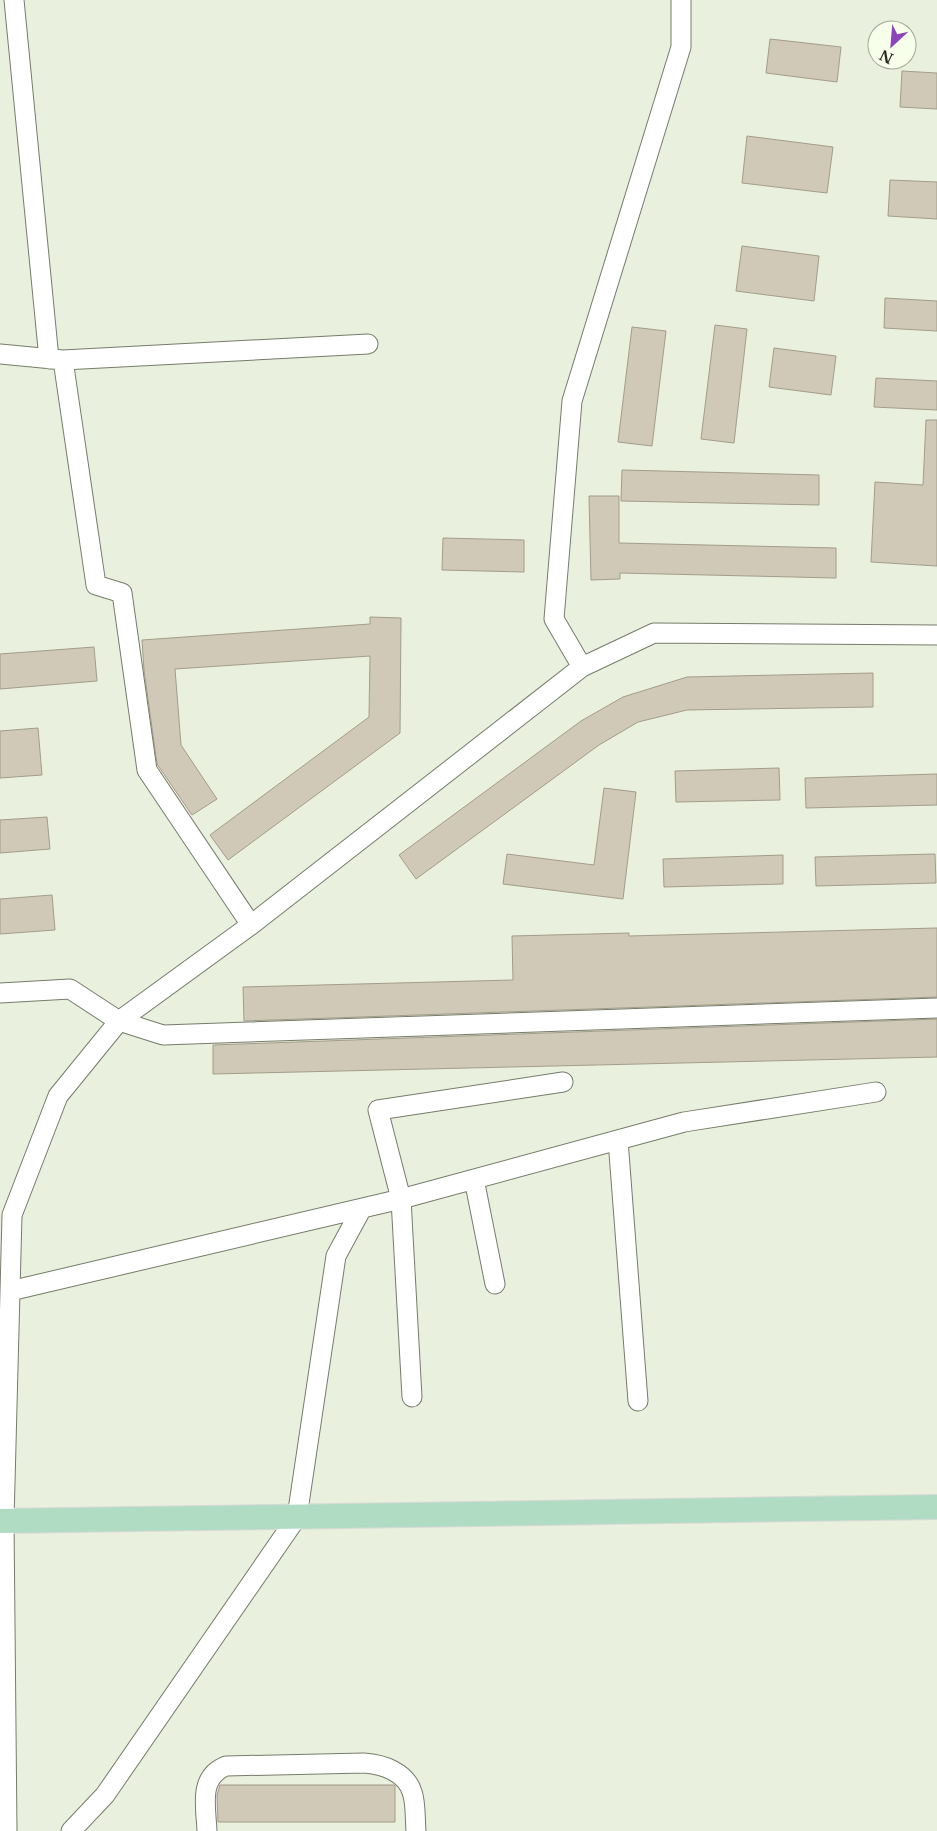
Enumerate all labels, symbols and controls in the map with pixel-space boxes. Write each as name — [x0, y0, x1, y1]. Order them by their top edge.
north arrow — [867, 20, 917, 70]
text: N — [876, 46, 896, 68]

